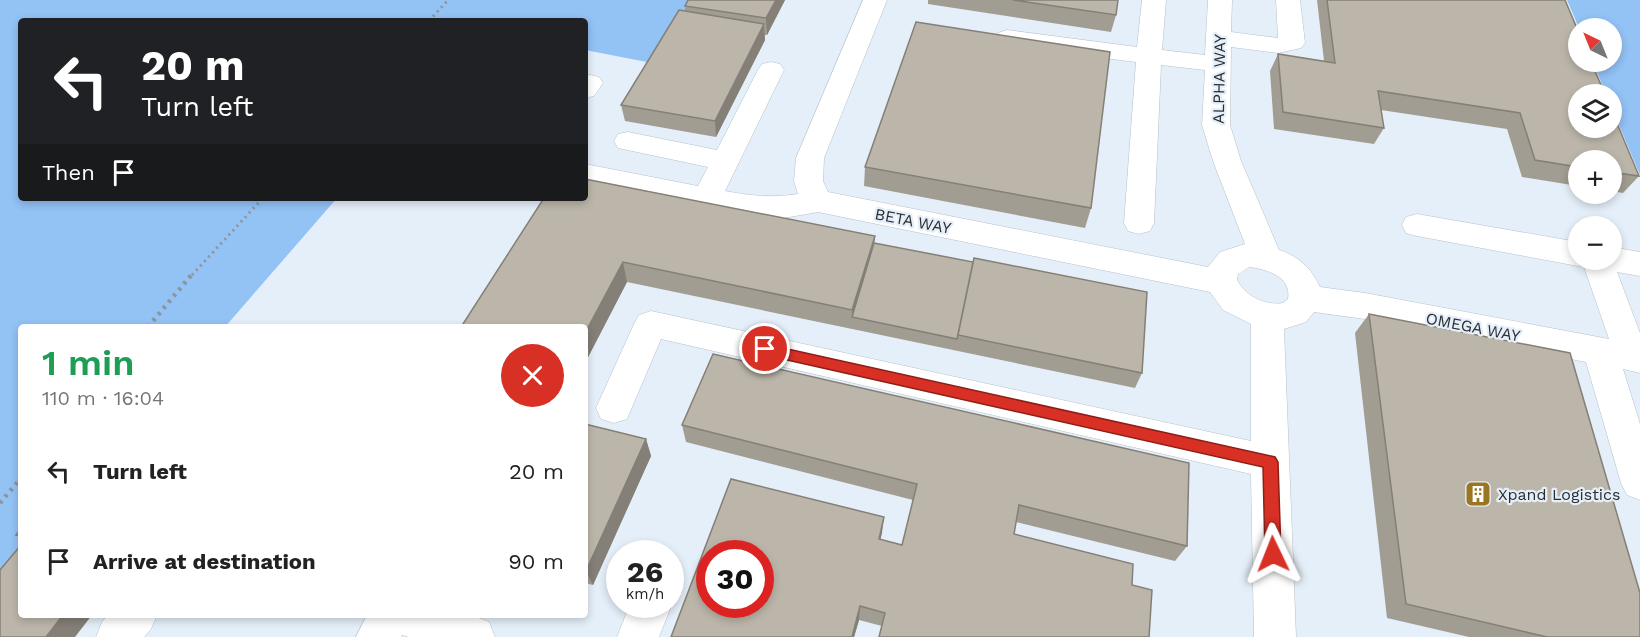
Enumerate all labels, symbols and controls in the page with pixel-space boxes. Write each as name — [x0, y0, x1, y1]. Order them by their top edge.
north arrow — [1568, 18, 1622, 72]
map controls — [1568, 18, 1622, 270]
street label: ALPHA WAY — [1209, 34, 1229, 124]
text: 20 m — [141, 41, 245, 90]
icon: left — [42, 42, 120, 120]
button: layers — [1568, 84, 1622, 138]
text: Turn left — [141, 91, 253, 123]
button: + — [1568, 150, 1622, 204]
icon: arrive — [107, 156, 140, 189]
text: Then — [42, 160, 95, 185]
street label: BETA WAY — [873, 204, 953, 238]
button: − — [1568, 216, 1622, 270]
street label: OMEGA WAY — [1424, 309, 1522, 345]
pin — [739, 323, 790, 374]
icon: arrive — [748, 332, 781, 365]
text: 1 min — [42, 342, 134, 384]
button: close — [501, 344, 564, 407]
text: 110 m · 16:04 — [42, 386, 164, 410]
icon: left — [42, 455, 75, 488]
text: Turn left — [93, 459, 187, 484]
text: 20 m — [509, 459, 564, 484]
building icon: Xpand Logistics — [1463, 479, 1493, 509]
place label: Xpand Logistics — [1498, 485, 1620, 504]
position arrow — [1241, 522, 1305, 586]
speed limit sign: 30 — [696, 540, 774, 618]
icon: arrive — [42, 545, 75, 578]
text: Arrive at destination — [93, 549, 316, 574]
text: 90 m — [508, 549, 564, 574]
text: 26 — [627, 554, 663, 589]
text: km/h — [626, 585, 664, 603]

